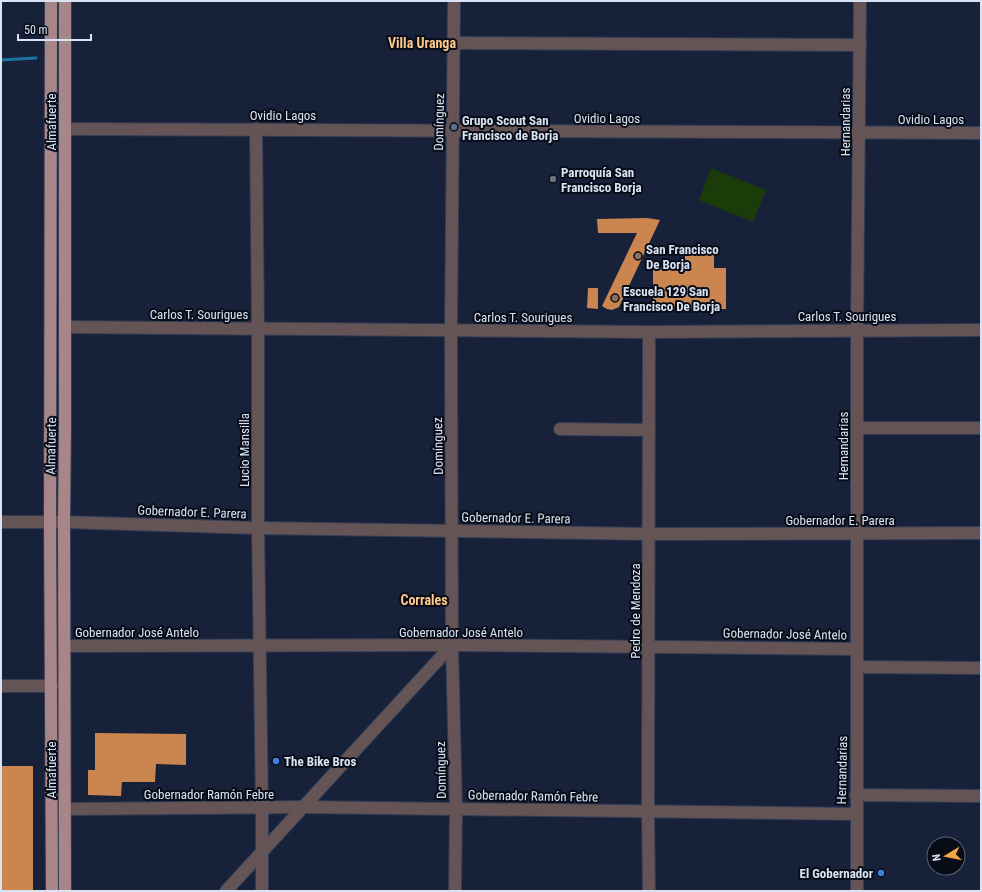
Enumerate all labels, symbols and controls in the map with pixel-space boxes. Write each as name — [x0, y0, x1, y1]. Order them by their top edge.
scale bar — [18, 16, 91, 42]
text: 50 m — [24, 23, 48, 37]
district label: Villa Uranga — [388, 35, 456, 51]
street label: Hernandarias — [838, 88, 853, 156]
street label: Almafuerte — [44, 93, 59, 151]
street label: Domínguez — [431, 93, 447, 151]
street label: Ovidio Lagos — [250, 108, 316, 123]
street label: Ovidio Lagos — [574, 111, 640, 126]
street label: Ovidio Lagos — [898, 112, 964, 127]
place label: Grupo Scout San Francisco de Borja — [462, 113, 558, 143]
marker: Grupo Scout San Francisco de Borja — [449, 122, 459, 132]
place label: Parroquía San Francisco Borja — [561, 165, 642, 195]
marker: Parroquía San Francisco Borja — [548, 174, 558, 184]
place label: San Francisco De Borja — [646, 242, 719, 272]
marker: San Francisco De Borja — [633, 251, 643, 261]
place label: Escuela 129 San Francisco De Borja — [623, 284, 720, 314]
marker: Escuela 129 San Francisco De Borja — [610, 293, 620, 303]
street label: Carlos T. Sourigues — [150, 307, 248, 322]
street label: Carlos T. Sourigues — [798, 309, 896, 324]
street label: Carlos T. Sourigues — [474, 310, 572, 325]
street label: Hernandarias — [836, 412, 851, 480]
street label: Lucio Mansilla — [237, 413, 252, 487]
street label: Almafuerte — [43, 417, 59, 475]
street label: Domínguez — [430, 417, 446, 475]
street label: Gobernador E. Parera — [137, 503, 247, 521]
street label: Gobernador E. Parera — [461, 510, 571, 526]
street label: Gobernador E. Parera — [785, 513, 895, 528]
street label: Pedro de Mendoza — [628, 563, 643, 659]
district label: Corrales — [400, 592, 448, 608]
street label: Gobernador José Antelo — [75, 625, 199, 640]
street label: Gobernador José Antelo — [399, 625, 523, 640]
street label: Gobernador José Antelo — [723, 625, 847, 643]
street label: Hernandarias — [834, 735, 850, 804]
street label: Almafuerte — [44, 741, 59, 799]
street label: Domínguez — [433, 741, 449, 799]
place label: The Bike Bros — [284, 754, 356, 769]
marker: The Bike Bros — [271, 756, 281, 766]
street label: Gobernador Ramón Febre — [144, 787, 274, 802]
street label: Gobernador Ramón Febre — [468, 787, 598, 805]
north arrow — [926, 836, 966, 876]
text: N — [930, 853, 944, 862]
place label: El Gobernador — [800, 866, 874, 881]
marker: El Gobernador — [876, 868, 886, 878]

